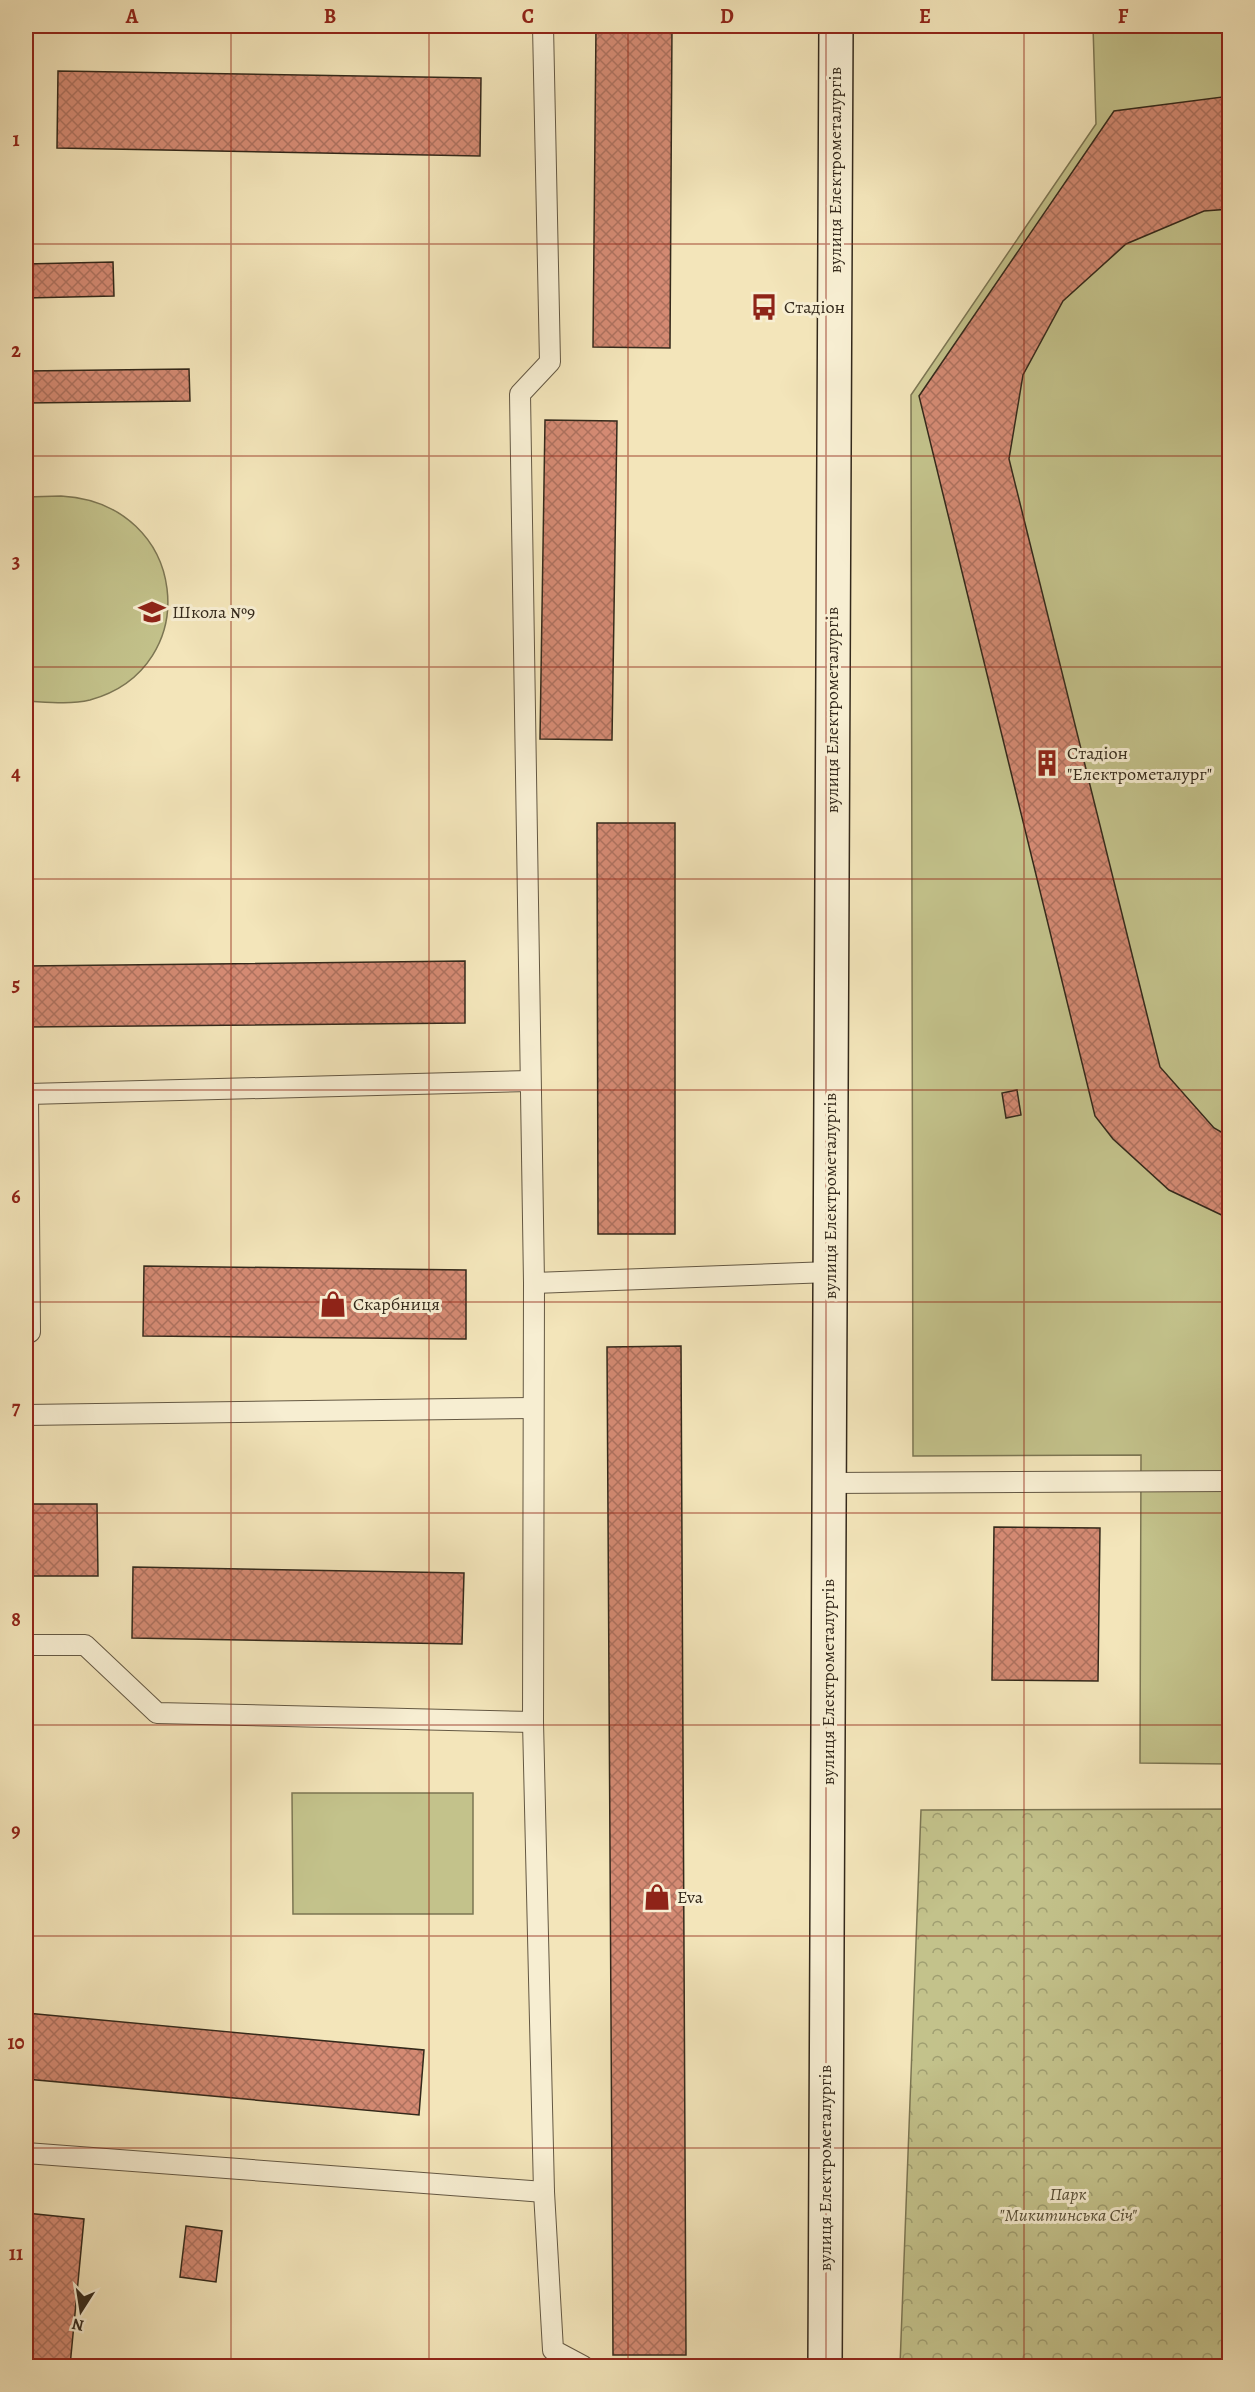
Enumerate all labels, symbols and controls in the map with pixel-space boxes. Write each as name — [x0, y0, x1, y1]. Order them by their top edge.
text: A — [125, 3, 139, 30]
text: B — [324, 3, 336, 30]
text: C — [522, 3, 534, 30]
text: D — [720, 3, 734, 30]
text: E — [919, 3, 931, 30]
text: F — [1118, 3, 1129, 30]
street label: вулиця Електрометалургів — [823, 67, 847, 273]
text: 1 — [12, 126, 20, 153]
bus stop icon: Стадіон — [749, 292, 779, 322]
place label: Стадіон — [784, 295, 845, 319]
text: 2 — [11, 337, 21, 364]
text: 3 — [12, 548, 20, 575]
school or university icon: Школа №9 — [137, 597, 167, 627]
place label: Школа №9 — [172, 600, 255, 624]
street label: вулиця Електрометалургів — [820, 607, 844, 813]
place label: Стадіон "Електрометалург" — [1067, 741, 1212, 786]
building icon: Стадіон "Електрометалург" — [1032, 748, 1062, 778]
text: 4 — [11, 760, 21, 787]
text: 5 — [12, 971, 20, 998]
street label: вулиця Електрометалургів — [818, 1093, 842, 1299]
text: 6 — [11, 1183, 21, 1210]
shop icon: Скарбниця — [318, 1289, 348, 1319]
place label: Скарбниця — [353, 1292, 440, 1316]
text: 7 — [12, 1394, 21, 1421]
street label: вулиця Електрометалургів — [816, 1579, 840, 1785]
text: 8 — [11, 1606, 21, 1633]
text: 9 — [11, 1817, 21, 1844]
shop icon: Eva — [642, 1882, 672, 1912]
place label: Eva — [677, 1885, 704, 1909]
text: 10 — [7, 2029, 25, 2056]
street label: вулиця Електрометалургів — [813, 2065, 837, 2271]
park label: Парк "Микитинська Січ" — [999, 2182, 1138, 2227]
text: 11 — [9, 2240, 23, 2267]
north arrow — [51, 2281, 111, 2341]
text: N — [70, 2313, 86, 2337]

